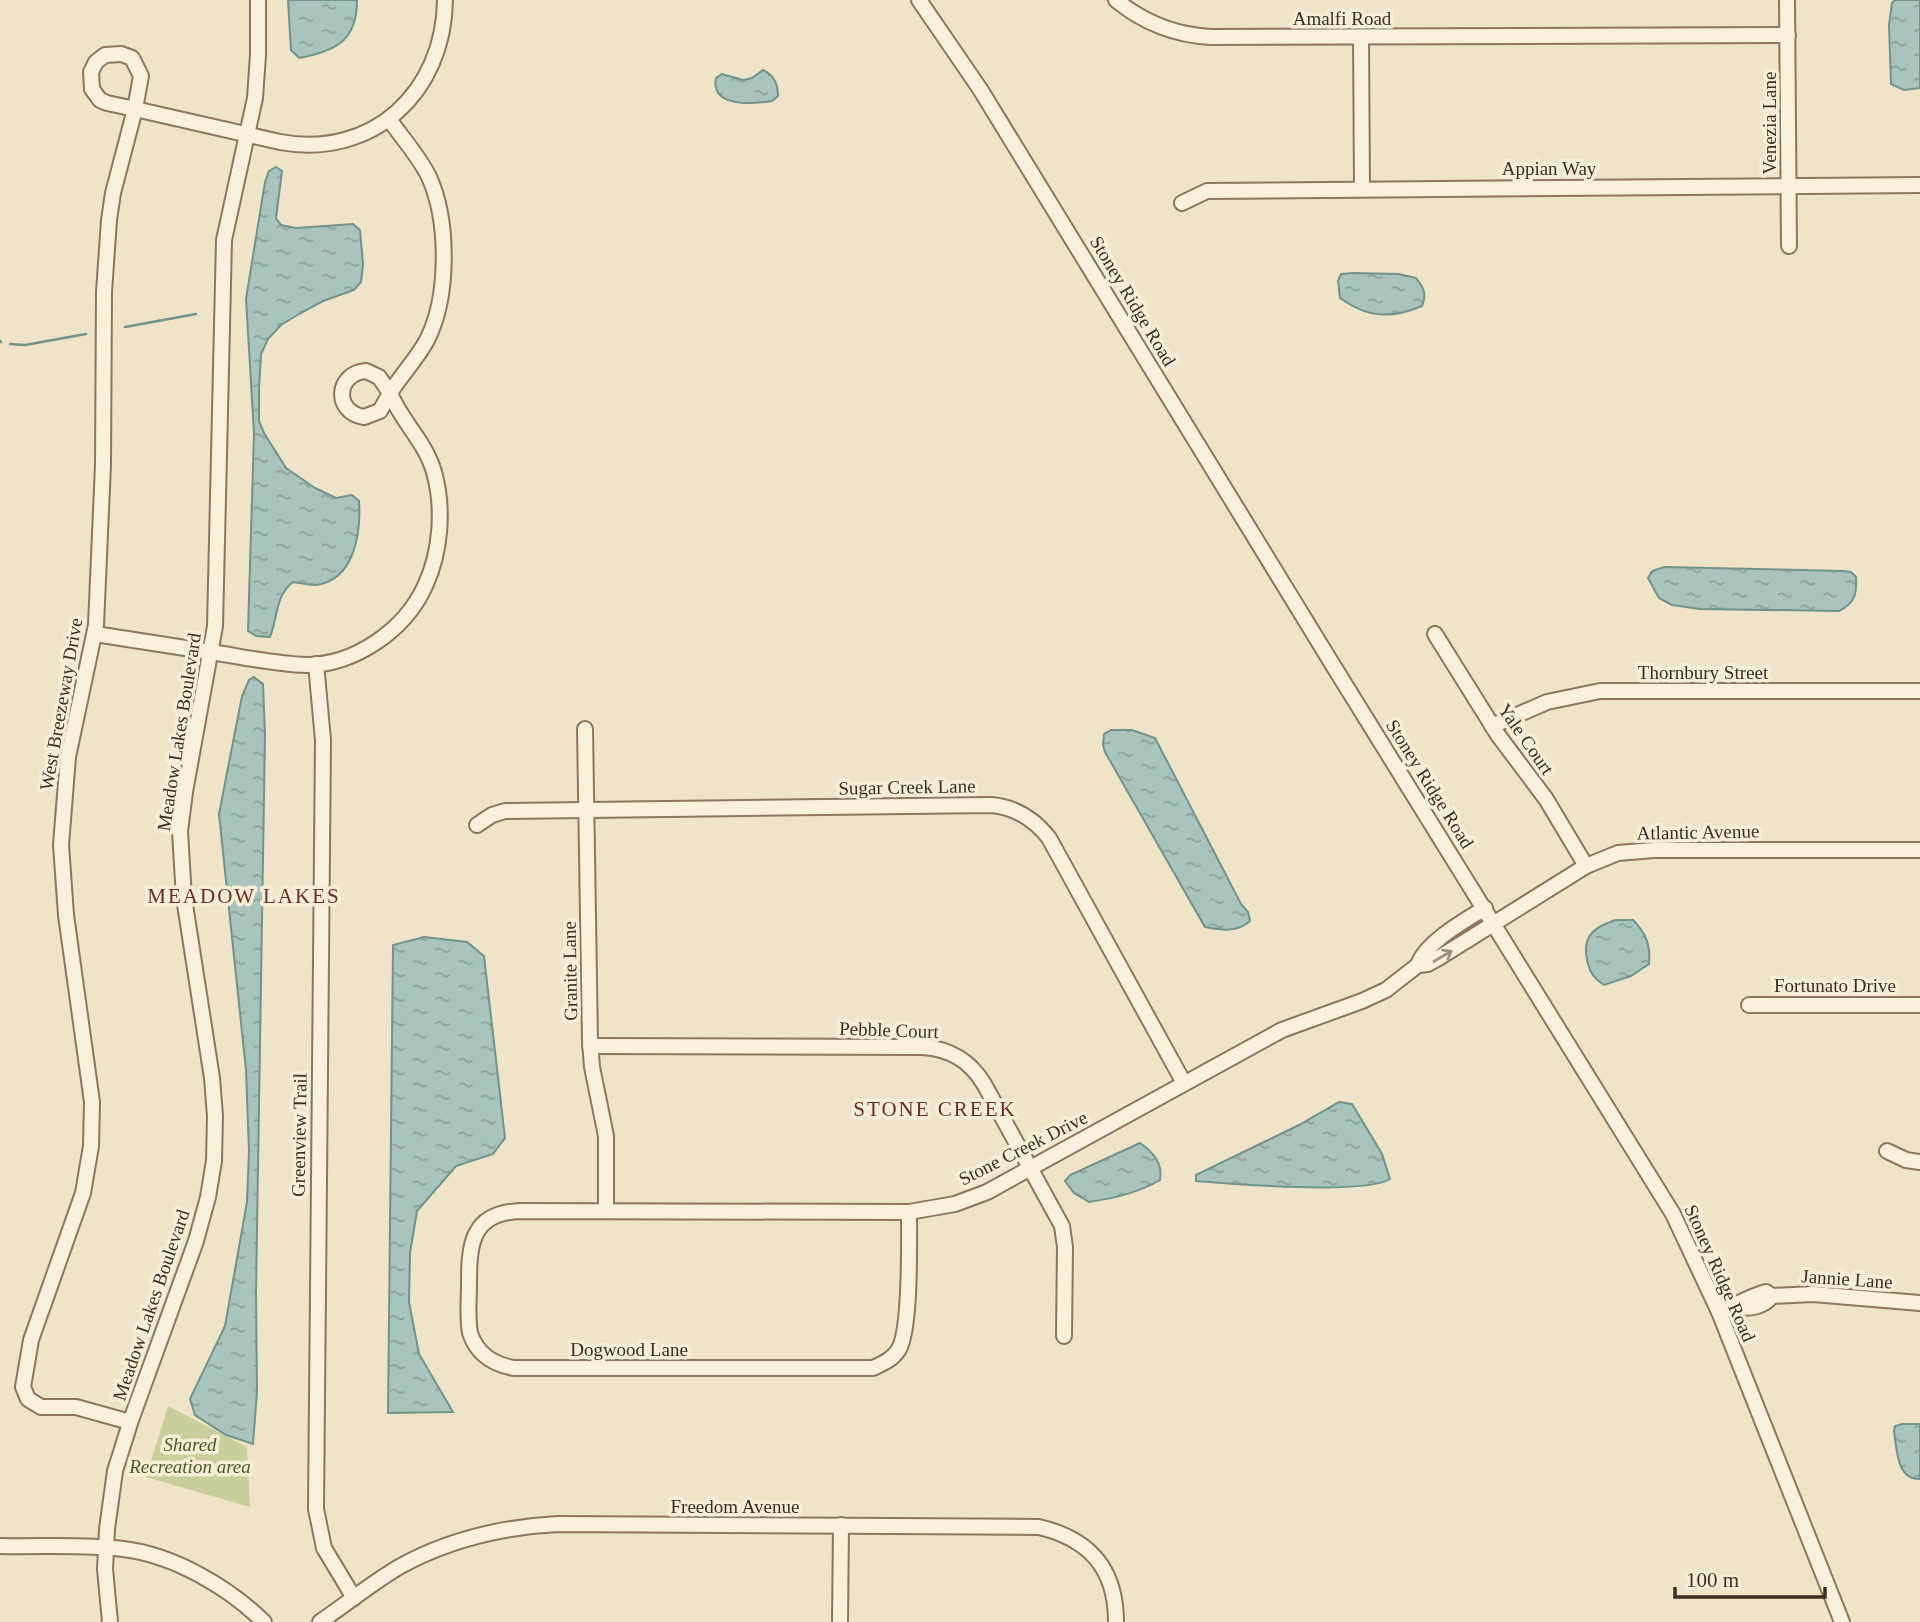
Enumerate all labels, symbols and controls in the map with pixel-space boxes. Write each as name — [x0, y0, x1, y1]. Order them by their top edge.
street label: Amalfi Road — [1293, 8, 1392, 29]
street label: Venezia Lane — [1759, 72, 1780, 174]
street label: Appian Way — [1502, 158, 1597, 179]
street label: Stoney Ridge Road — [1086, 232, 1180, 370]
street label: West Breezeway Drive — [35, 616, 87, 792]
street label: Meadow Lakes Boulevard — [153, 631, 205, 833]
street label: Thornbury Street — [1638, 662, 1769, 683]
street label: Yale Court — [1494, 699, 1559, 779]
street label: Stoney Ridge Road — [1382, 716, 1478, 853]
street label: Sugar Creek Lane — [838, 775, 976, 799]
street label: Atlantic Avenue — [1637, 820, 1759, 844]
district label: MEADOW LAKES — [147, 884, 341, 908]
street label: Granite Lane — [559, 921, 581, 1021]
one-way arrow — [1432, 949, 1452, 963]
street label: Fortunato Drive — [1774, 975, 1896, 996]
street label: Pebble Court — [839, 1018, 940, 1042]
street label: Greenview Trail — [287, 1073, 311, 1197]
district label: STONE CREEK — [853, 1097, 1017, 1121]
street label: Stone Creek Drive — [955, 1107, 1091, 1189]
street label: Stoney Ridge Road — [1680, 1201, 1760, 1345]
street label: Meadow Lakes Boulevard — [108, 1206, 194, 1403]
street label: Jannie Lane — [1801, 1265, 1893, 1293]
street label: Dogwood Lane — [570, 1339, 688, 1360]
park label: Shared Recreation area — [128, 1434, 251, 1477]
street label: Freedom Avenue — [671, 1496, 799, 1517]
scale bar — [1675, 1556, 1826, 1600]
text: 100 m — [1686, 1568, 1739, 1592]

